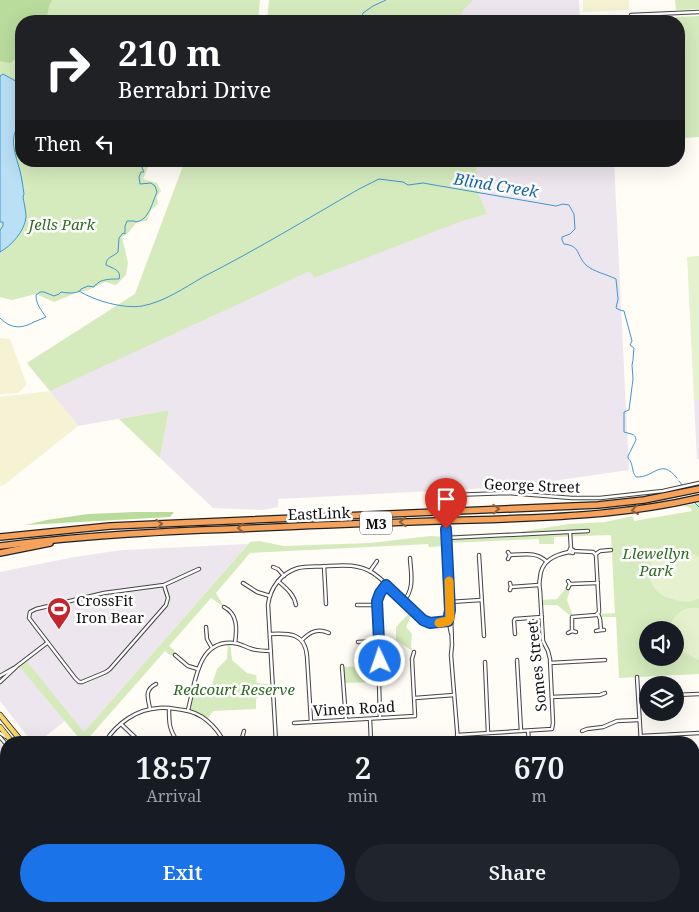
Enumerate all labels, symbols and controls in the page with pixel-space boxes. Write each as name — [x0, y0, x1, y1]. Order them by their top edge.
text: 210 m — [118, 29, 221, 76]
icon: right — [35, 35, 100, 100]
text: Berrabri Drive — [118, 74, 271, 104]
icon: left — [91, 130, 119, 158]
text: Then — [35, 131, 81, 157]
water label: Blind Creek — [451, 167, 541, 203]
park label: Jells Park — [26, 214, 96, 234]
street label: George Street — [484, 473, 580, 497]
pin — [425, 478, 467, 529]
icon: arrive — [432, 485, 460, 513]
street label: EastLink — [287, 502, 351, 524]
one-way arrow — [492, 504, 500, 515]
one-way arrow — [631, 504, 639, 515]
road number: M3 — [360, 512, 392, 534]
one-way arrow — [399, 517, 406, 527]
one-way arrow — [155, 518, 163, 529]
one-way arrow — [236, 523, 244, 534]
park label: Llewellyn Park — [621, 543, 690, 580]
place label: CrossFit Iron Bear — [76, 590, 144, 627]
sports icon: CrossFit Iron Bear — [46, 596, 72, 630]
street label: Somes Street — [521, 619, 551, 713]
map controls — [639, 621, 684, 721]
button: sound — [639, 621, 684, 666]
position arrow — [353, 634, 405, 686]
button: layers — [639, 676, 684, 721]
park label: Redcourt Reserve — [172, 679, 295, 699]
street label: Vinen Road — [312, 696, 396, 720]
text: 18:57 — [136, 747, 212, 788]
text: 2 — [354, 747, 371, 788]
text: 670 — [514, 747, 564, 788]
text: Arrival — [146, 785, 201, 807]
text: min — [348, 785, 378, 807]
text: m — [532, 785, 547, 807]
button: Exit — [20, 844, 345, 902]
button: Share — [355, 844, 680, 902]

